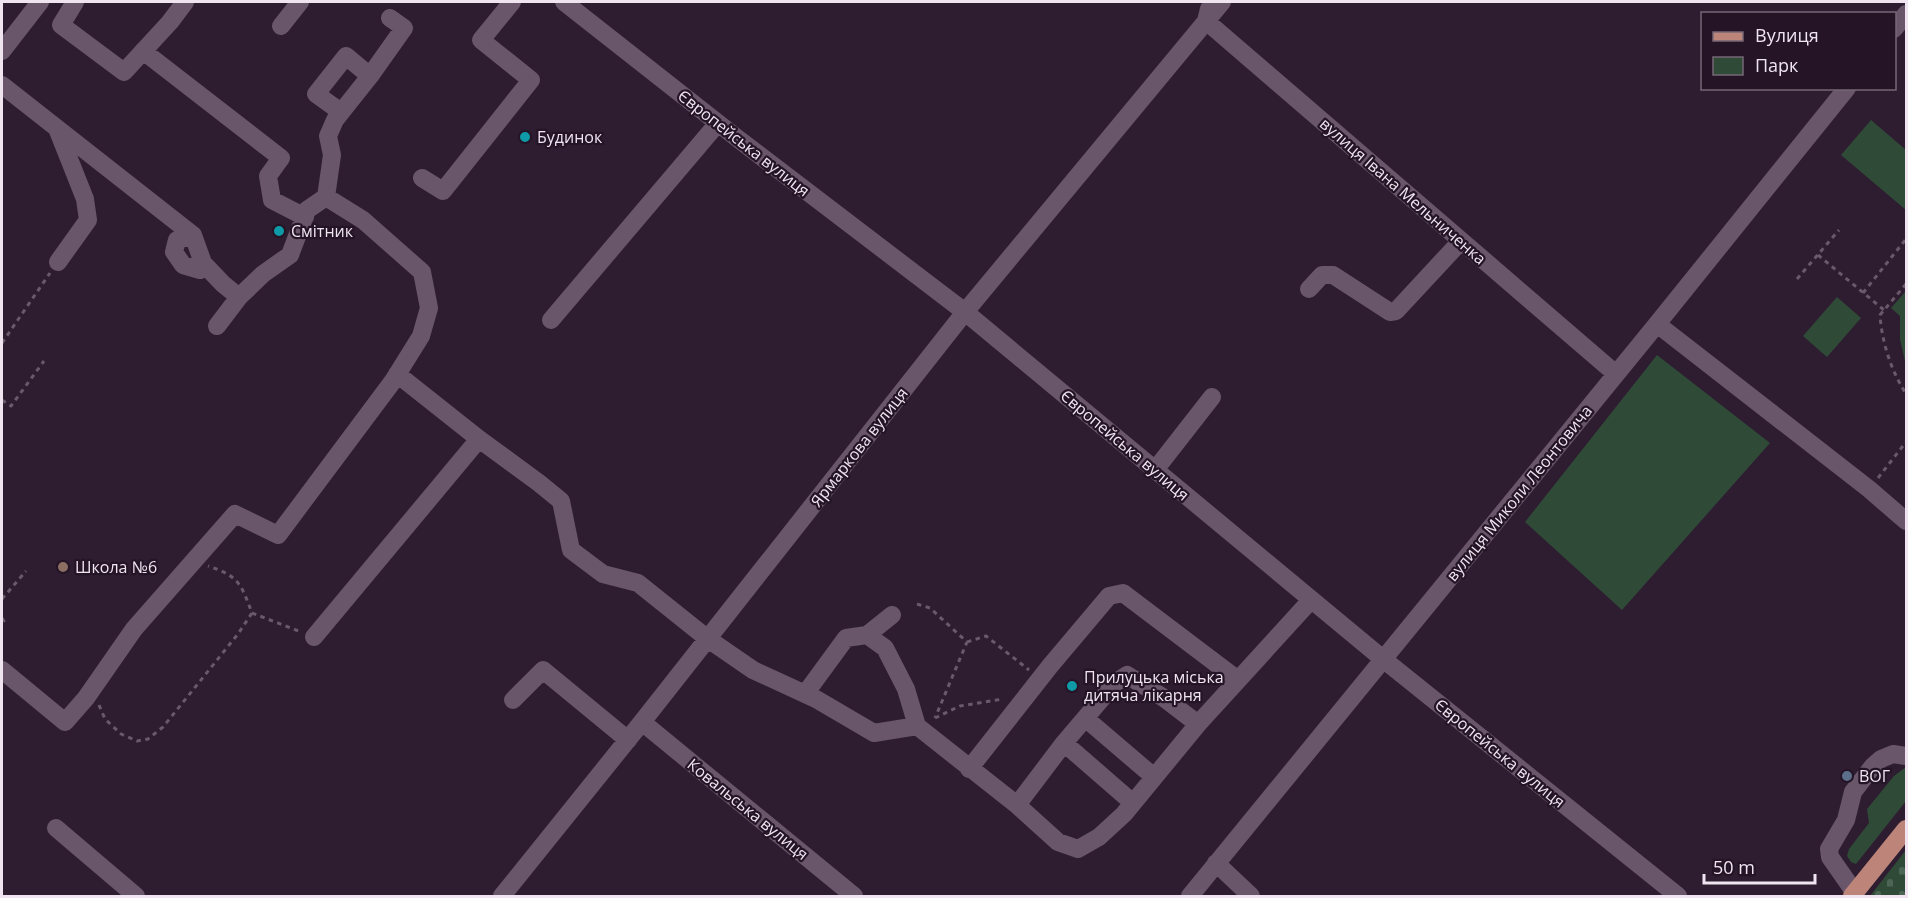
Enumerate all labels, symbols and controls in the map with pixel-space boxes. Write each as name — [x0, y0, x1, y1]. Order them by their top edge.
legend — [1701, 12, 1896, 90]
text: Вулиця — [1755, 23, 1819, 47]
text: Парк — [1755, 53, 1799, 77]
street label: Європейська вулиця — [674, 85, 814, 201]
street label: вулиця Івана Мельниченка — [1315, 113, 1491, 269]
place label: Будинок — [537, 126, 603, 148]
marker: Будинок — [518, 130, 532, 144]
place label: Смітник — [291, 220, 354, 242]
marker: Смітник — [272, 224, 286, 238]
street label: Ярмаркова вулиця — [805, 383, 913, 511]
street label: Європейська вулиця — [1056, 385, 1194, 505]
street label: вулиця Миколи Леонтовича — [1441, 400, 1597, 586]
place label: Школа №6 — [75, 556, 157, 578]
marker: Школа №6 — [56, 560, 70, 574]
place label: Прилуцька міська дитяча лікарня — [1084, 666, 1224, 706]
marker: Прилуцька міська дитяча лікарня — [1065, 679, 1079, 693]
street label: Європейська вулиця — [1430, 694, 1570, 812]
street label: Ковальська вулиця — [683, 753, 813, 865]
place label: ВОГ — [1859, 765, 1890, 787]
marker: ВОГ — [1840, 769, 1854, 783]
scale bar — [1704, 847, 1815, 885]
text: 50 m — [1713, 855, 1755, 879]

